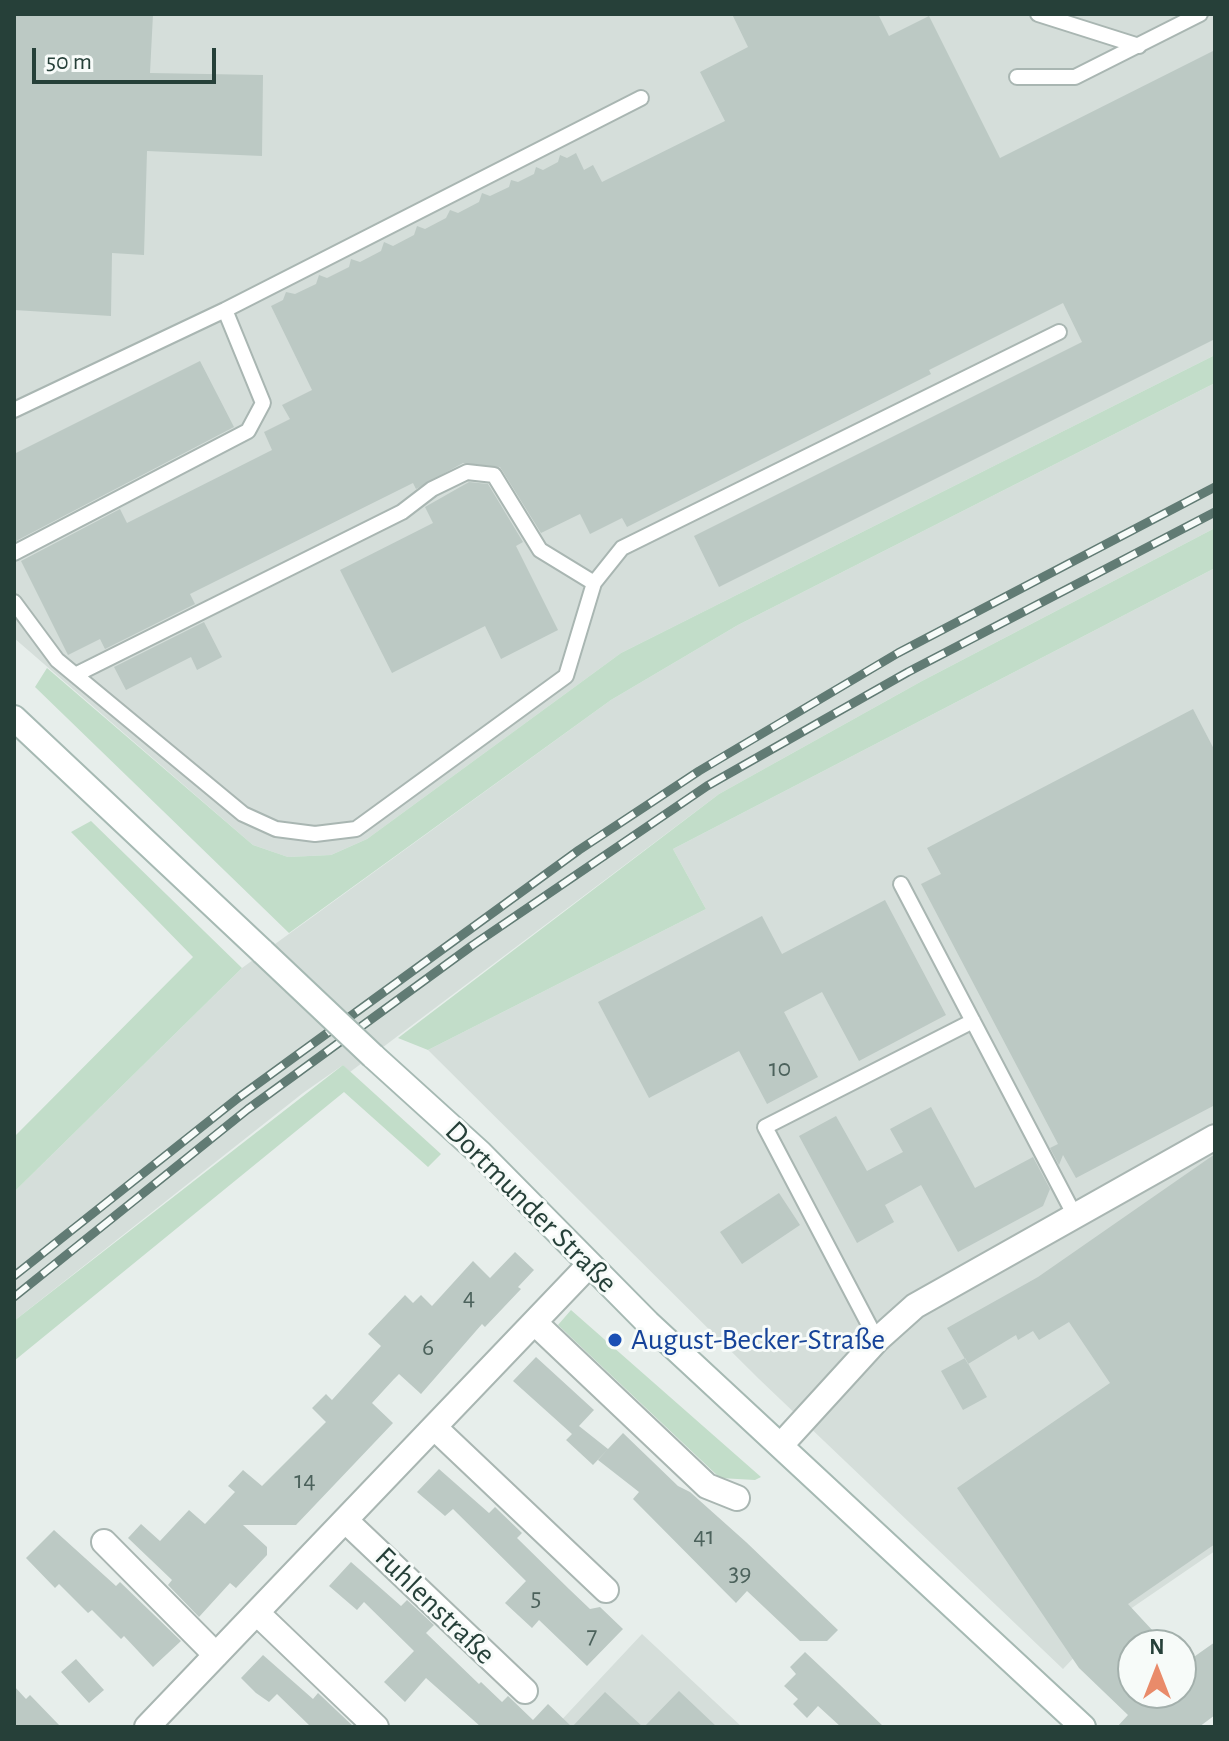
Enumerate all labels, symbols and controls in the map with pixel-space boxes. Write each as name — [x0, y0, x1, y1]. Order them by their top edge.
scale bar — [36, 32, 220, 82]
text: 50 m — [46, 50, 92, 74]
house number: 10 — [769, 1052, 791, 1084]
street label: Dortmunder Straße — [437, 1113, 625, 1301]
house number: 4 — [463, 1281, 475, 1313]
place label: August-Becker-Straße — [631, 1322, 885, 1358]
house number: 6 — [422, 1331, 434, 1363]
marker: August-Becker-Straße — [606, 1331, 624, 1349]
house number: 14 — [294, 1464, 316, 1496]
house number: 41 — [693, 1520, 715, 1552]
street label: Fuhlenstraße — [367, 1540, 503, 1672]
house number: 39 — [729, 1557, 751, 1589]
house number: 5 — [531, 1581, 541, 1613]
house number: 7 — [587, 1619, 597, 1651]
north arrow — [1117, 1629, 1197, 1709]
text: N — [1149, 1636, 1165, 1658]

